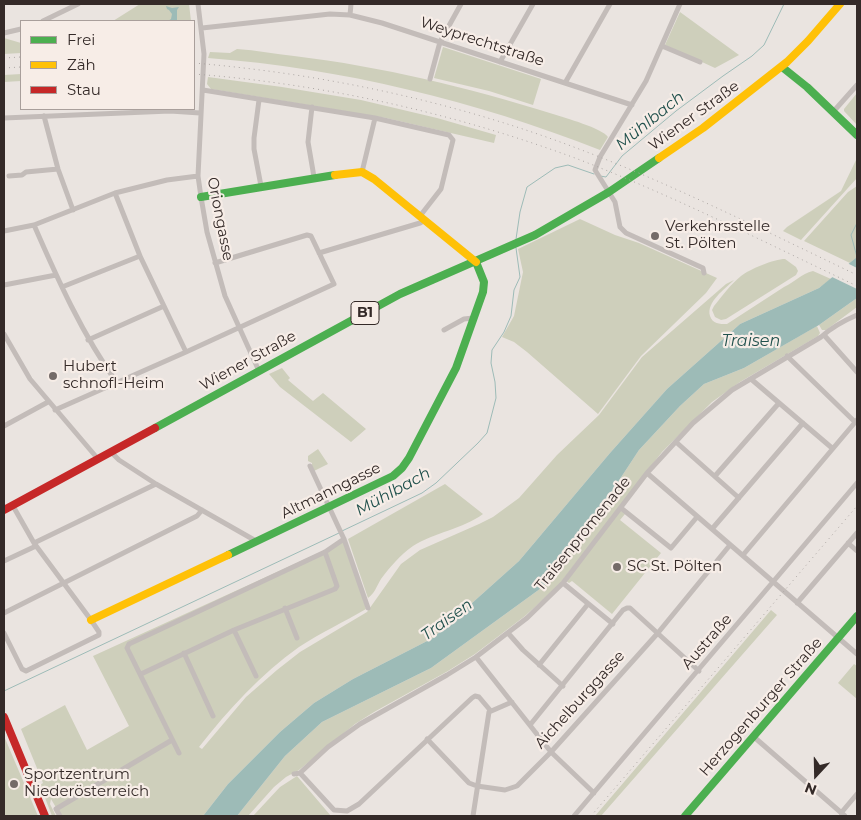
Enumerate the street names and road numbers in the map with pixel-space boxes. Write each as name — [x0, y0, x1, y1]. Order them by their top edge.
street label: Weyprechtstraße — [418, 13, 546, 71]
street label: Wiener Straße — [645, 77, 743, 155]
street label: Oriongasse — [203, 176, 237, 262]
road number: B1 — [351, 302, 379, 324]
street label: Wiener Straße — [197, 327, 299, 395]
street label: Altmanngasse — [278, 459, 384, 523]
street label: Traisenpromenade — [531, 473, 635, 595]
street label: Austraße — [678, 611, 736, 673]
street label: Herzogenburger Straße — [696, 634, 826, 780]
street label: Aichelburggasse — [531, 647, 629, 753]

